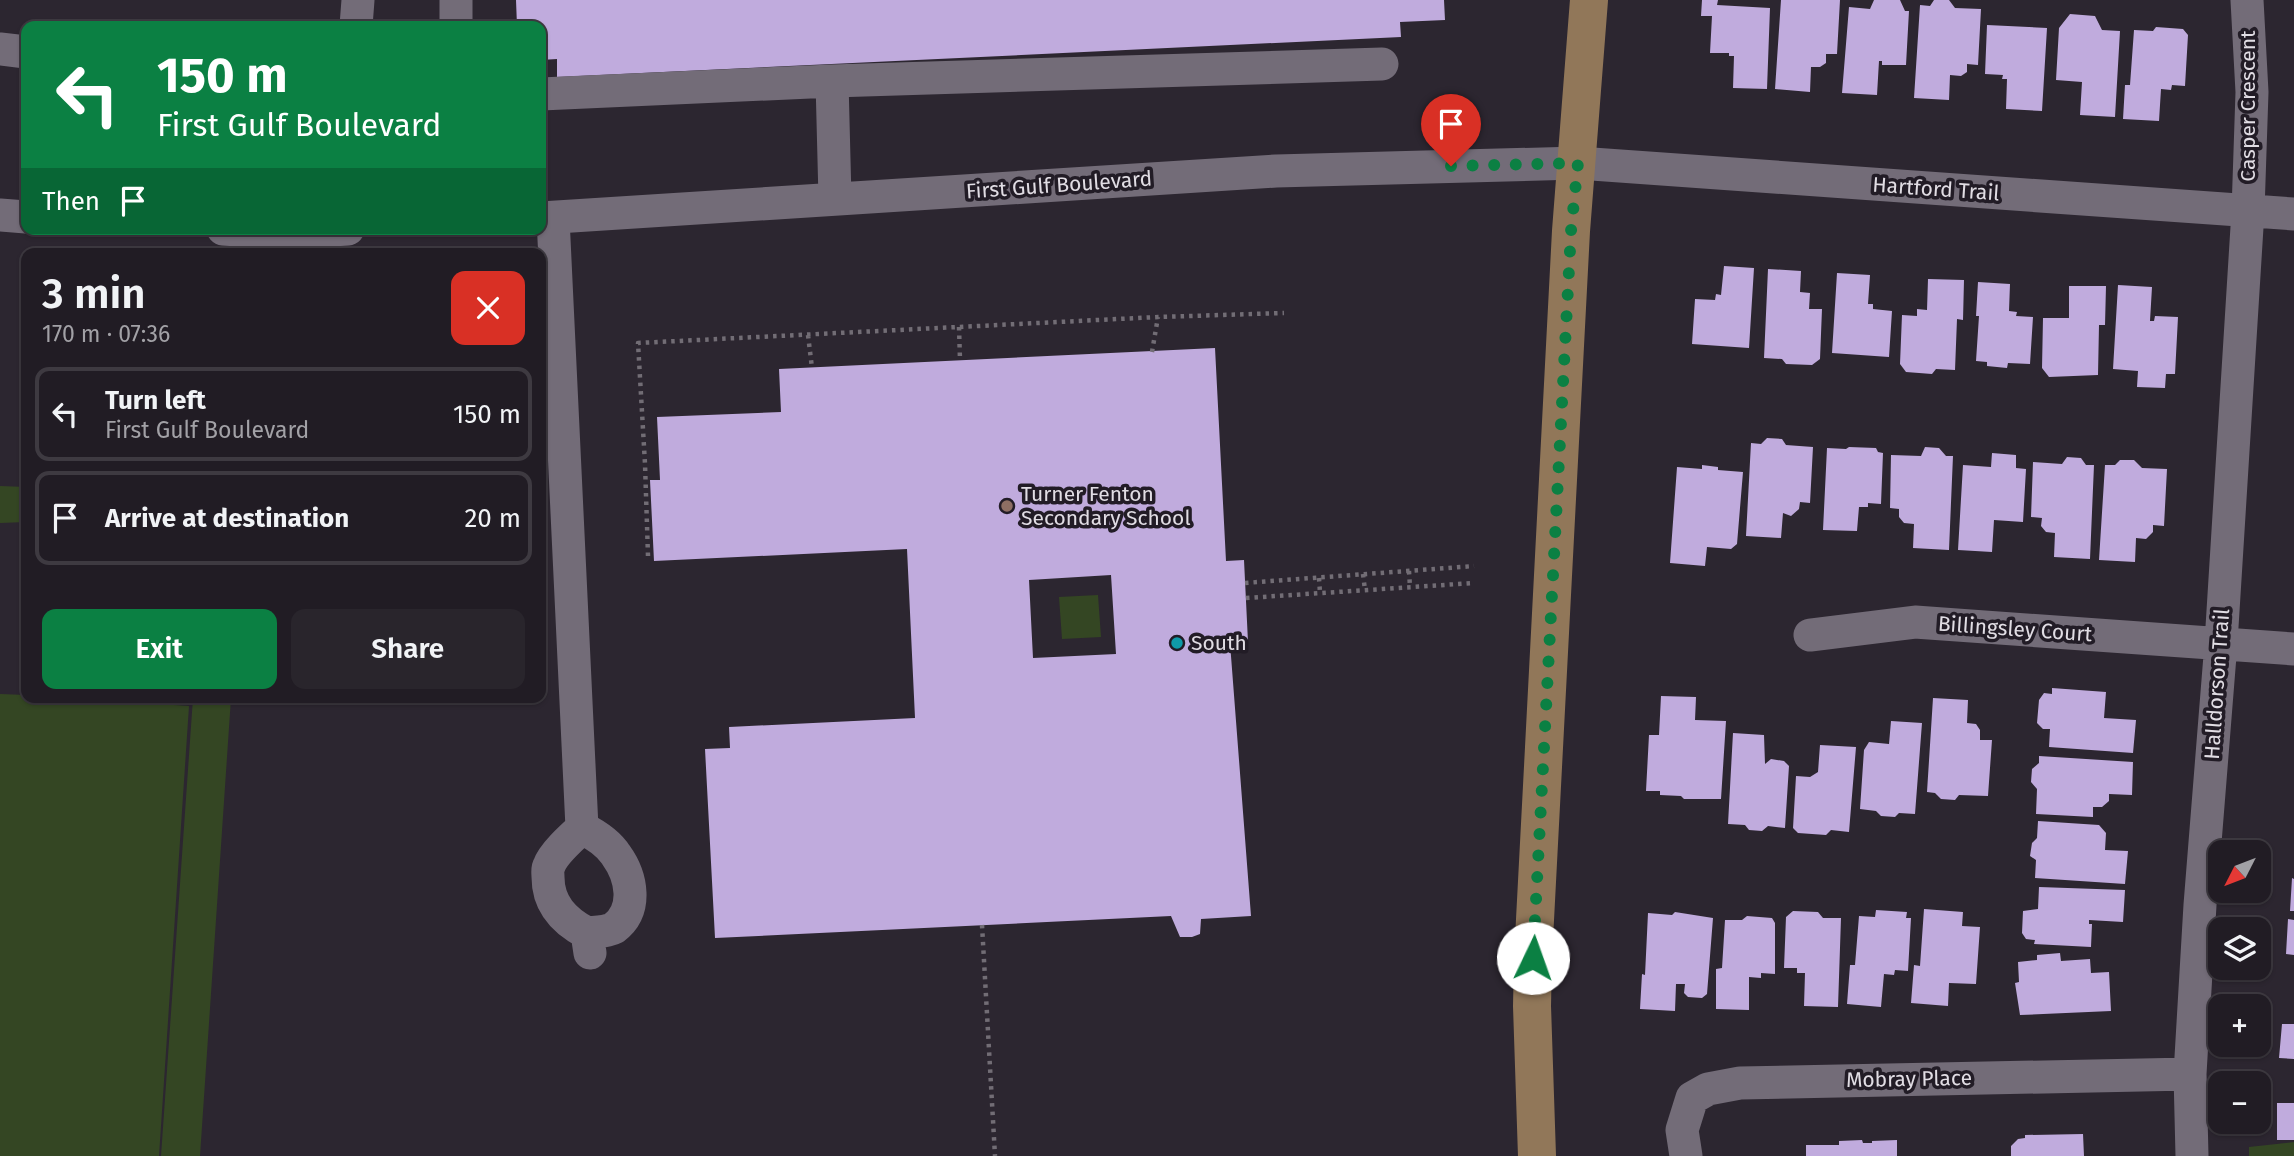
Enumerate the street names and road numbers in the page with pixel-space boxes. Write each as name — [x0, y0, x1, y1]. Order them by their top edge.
street label: Casper Crescent — [2235, 30, 2261, 182]
street label: First Gulf Boulevard — [965, 166, 1153, 204]
street label: Hartford Trail — [1872, 172, 2000, 206]
street label: Halldorson Trail — [2199, 608, 2235, 760]
street label: Billingsley Court — [1937, 611, 2093, 647]
street label: Mobray Place — [1846, 1065, 1972, 1093]

